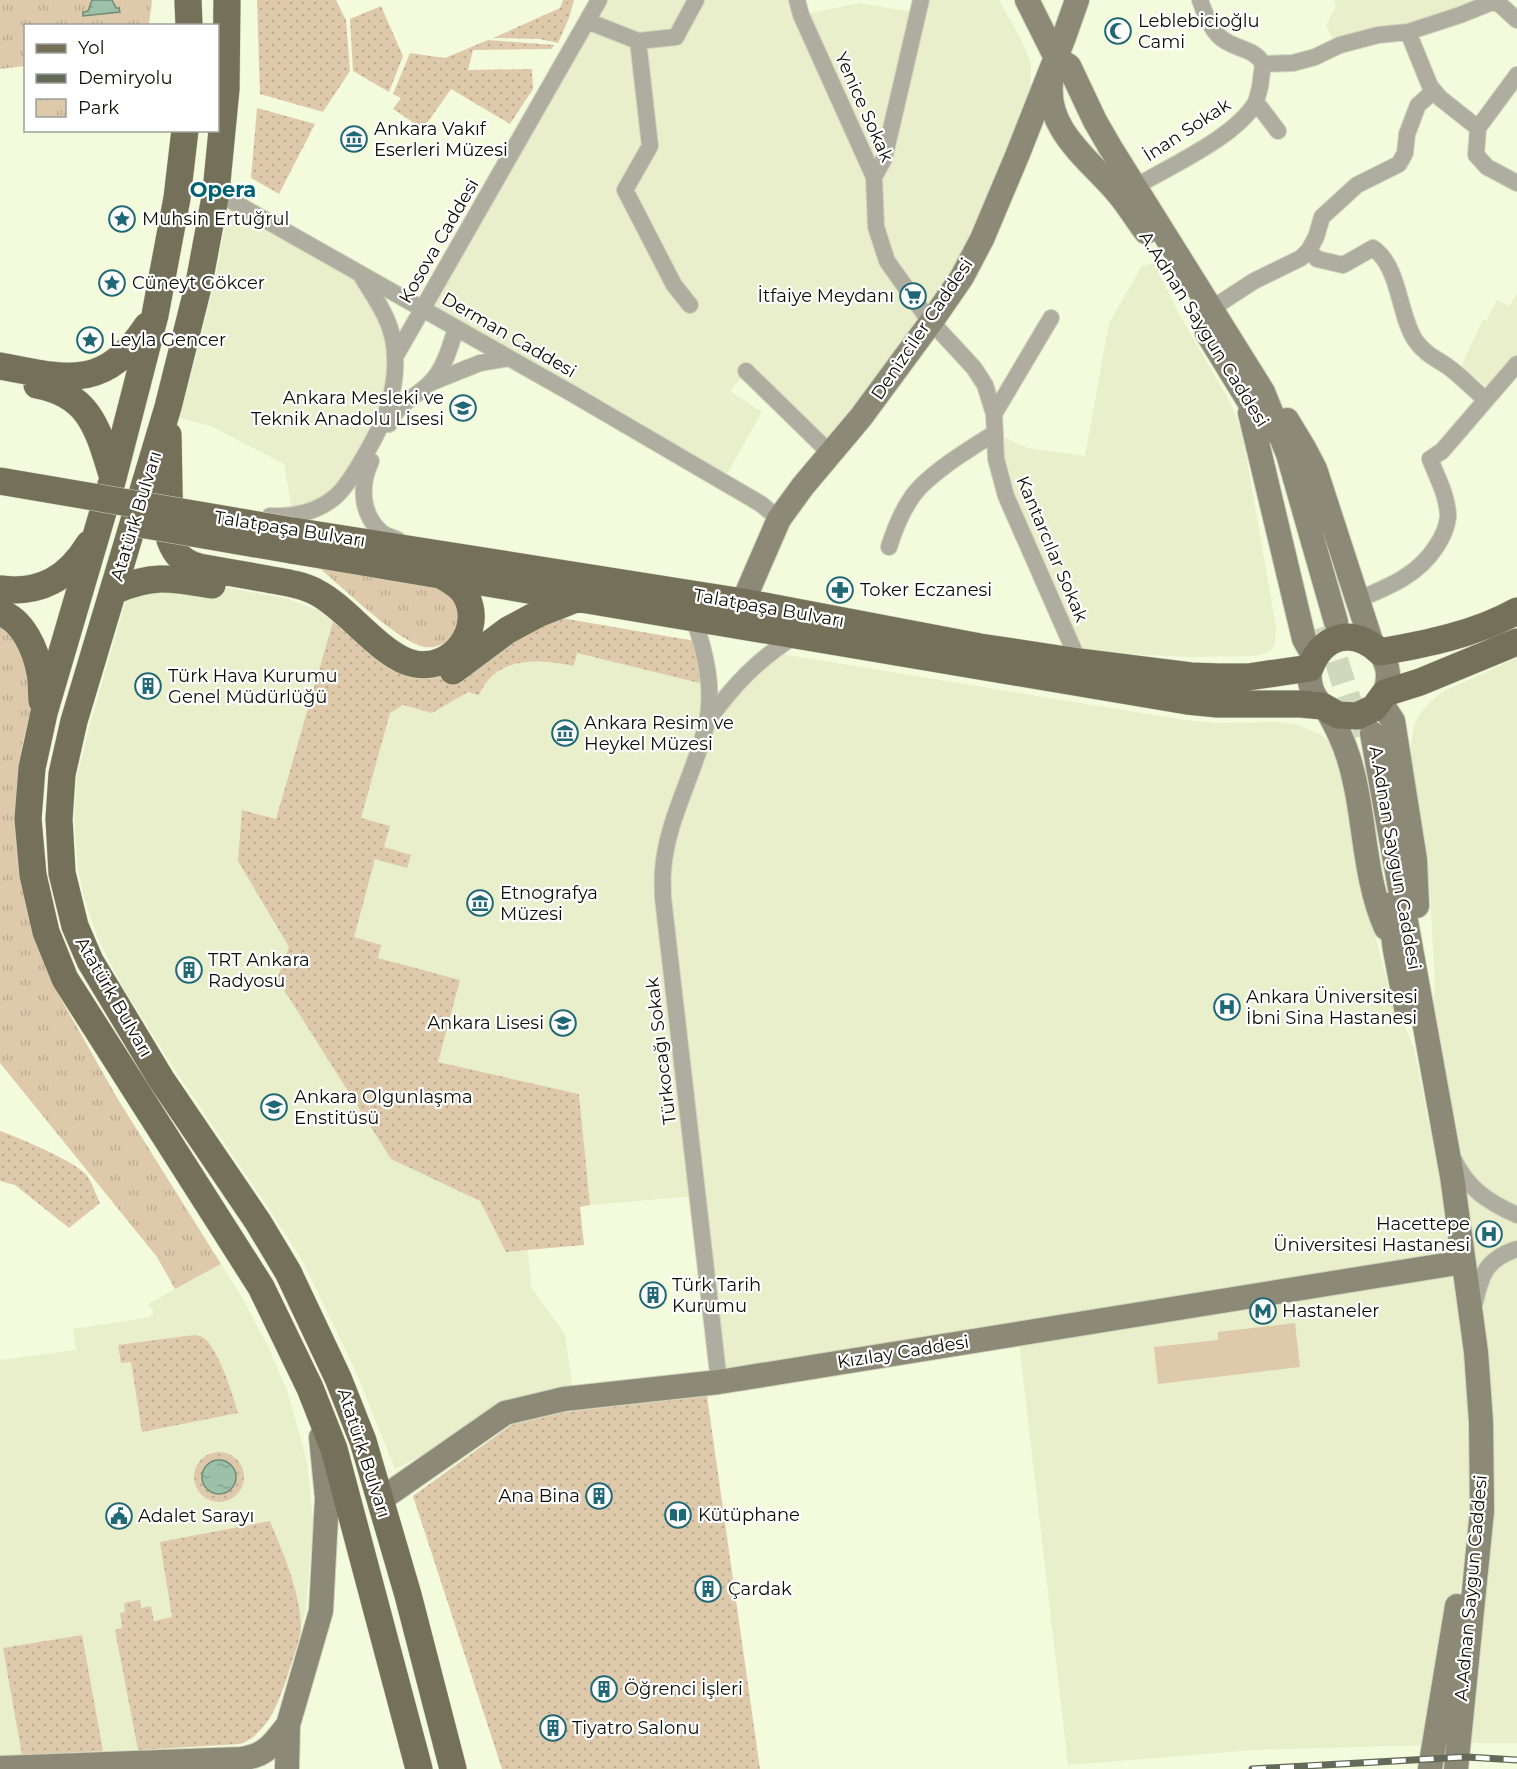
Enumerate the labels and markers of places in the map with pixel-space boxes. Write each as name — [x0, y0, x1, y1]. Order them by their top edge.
place label: Leblebicioğlu Cami — [1138, 10, 1260, 53]
mosque icon: Leblebicioğlu Cami — [1103, 16, 1133, 46]
place label: Ankara Vakıf Eserleri Müzesi — [374, 118, 508, 161]
museum icon: Ankara Vakıf Eserleri Müzesi — [339, 124, 369, 154]
place icon: Muhsin Ertuğrul — [107, 204, 137, 234]
place label: Muhsin Ertuğrul — [142, 208, 289, 230]
place icon: Cüneyt Gökcer — [97, 268, 127, 298]
place label: Cüneyt Gökcer — [132, 272, 265, 294]
supermarket icon: İtfaiye Meydanı — [898, 281, 928, 311]
place label: İtfaiye Meydanı — [758, 285, 894, 307]
place icon: Leyla Gencer — [75, 325, 105, 355]
place label: Leyla Gencer — [110, 329, 226, 351]
place label: Ankara Mesleki ve Teknik Anadolu Lisesi — [251, 387, 444, 430]
school or university icon: Ankara Mesleki ve Teknik Anadolu Lisesi — [448, 393, 478, 423]
pharmacy icon: Toker Eczanesi — [825, 575, 855, 605]
place label: Toker Eczanesi — [860, 579, 992, 601]
place label: Türk Hava Kurumu Genel Müdürlüğü — [168, 665, 338, 708]
building icon: Türk Hava Kurumu Genel Müdürlüğü — [133, 671, 163, 701]
place label: Ankara Resim ve Heykel Müzesi — [584, 712, 734, 755]
museum icon: Ankara Resim ve Heykel Müzesi — [550, 718, 580, 748]
place label: Etnografya Müzesi — [500, 882, 598, 925]
museum icon: Etnografya Müzesi — [465, 888, 495, 918]
place label: TRT Ankara Radyosu — [208, 949, 310, 992]
building icon: TRT Ankara Radyosu — [174, 955, 204, 985]
place label: Ankara Üniversitesi İbni Sina Hastanesi — [1246, 986, 1418, 1029]
hospital icon: Ankara Üniversitesi İbni Sina Hastanesi — [1212, 992, 1242, 1022]
school or university icon: Ankara Lisesi — [548, 1008, 578, 1038]
place label: Ankara Lisesi — [427, 1012, 544, 1034]
place label: Ankara Olgunlaşma Enstitüsü — [294, 1086, 473, 1129]
school or university icon: Ankara Olgunlaşma Enstitüsü — [259, 1092, 289, 1122]
place label: Hacettepe Üniversitesi Hastanesi — [1273, 1213, 1470, 1256]
hospital icon: Hacettepe Üniversitesi Hastanesi — [1474, 1219, 1504, 1249]
place label: Türk Tarih Kurumu — [672, 1274, 761, 1317]
building icon: Türk Tarih Kurumu — [638, 1280, 668, 1310]
metro station icon: Hastaneler — [1248, 1296, 1278, 1326]
place label: Hastaneler — [1282, 1300, 1380, 1322]
building icon: Ana Bina — [584, 1481, 614, 1511]
place label: Ana Bina — [498, 1485, 580, 1507]
library icon: Kütüphane — [663, 1500, 693, 1530]
public building icon: Adalet Sarayı — [104, 1501, 134, 1531]
place label: Kütüphane — [698, 1504, 800, 1526]
place label: Adalet Sarayı — [138, 1505, 254, 1527]
building icon: Çardak — [693, 1574, 723, 1604]
place label: Çardak — [728, 1578, 792, 1600]
building icon: Öğrenci İşleri — [589, 1674, 619, 1704]
place label: Öğrenci İşleri — [624, 1678, 743, 1700]
building icon: Tiyatro Salonu — [538, 1713, 568, 1743]
place label: Tiyatro Salonu — [572, 1717, 700, 1739]

